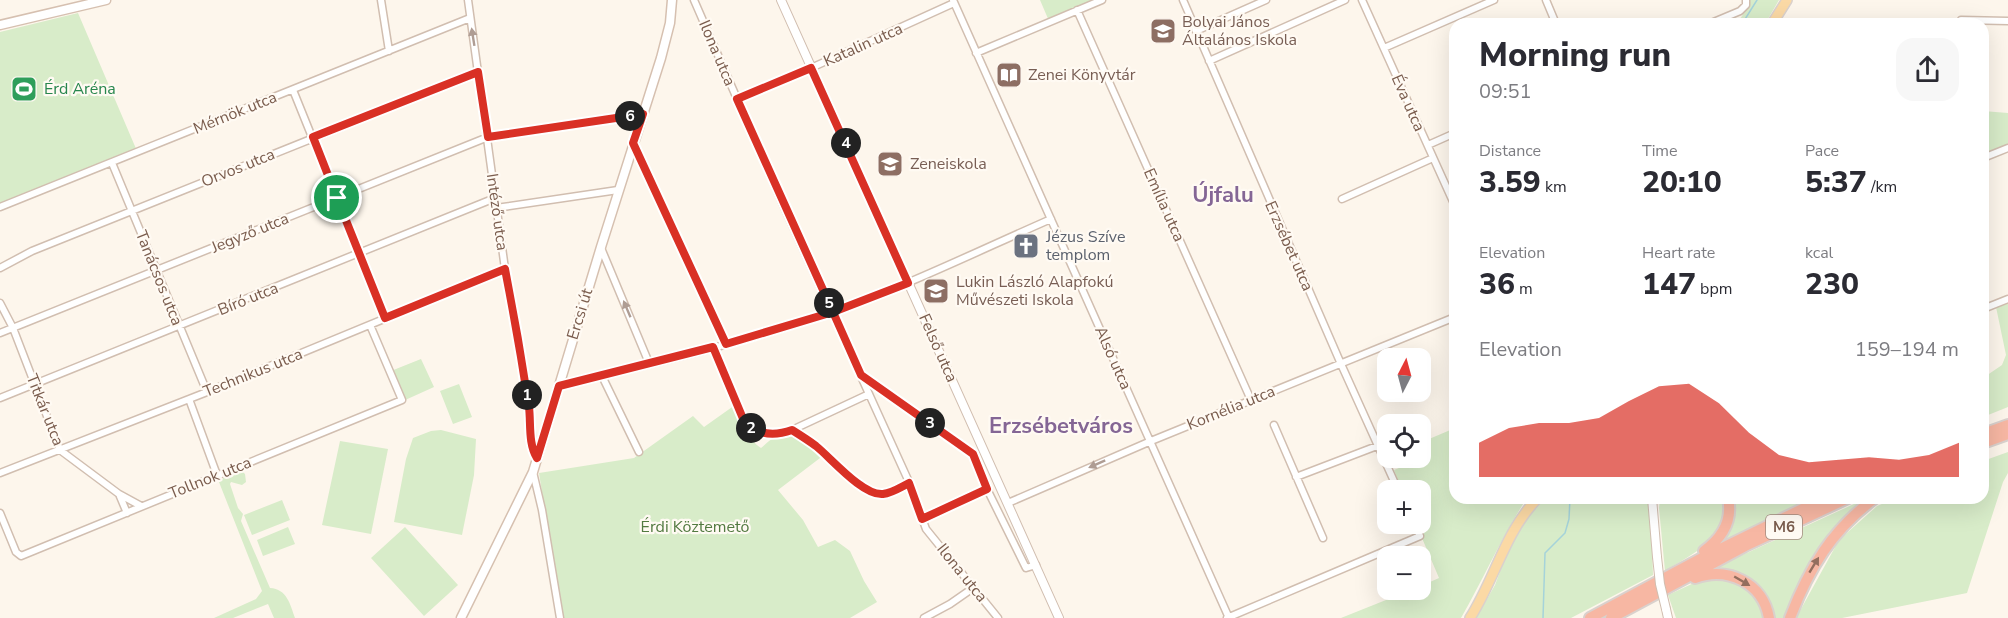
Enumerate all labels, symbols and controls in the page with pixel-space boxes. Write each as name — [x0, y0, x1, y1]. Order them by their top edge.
place label: Bolyai János Általános Iskola — [1182, 11, 1297, 51]
school or university icon: Bolyai János Általános Iskola — [1148, 16, 1178, 46]
street label: Ilona utca — [693, 17, 741, 89]
street label: Katalin utca — [820, 18, 906, 72]
one-way arrow — [469, 28, 478, 47]
text: Morning run — [1479, 33, 1671, 78]
button: share — [1896, 38, 1959, 101]
library icon: Zenei Könyvtár — [994, 60, 1024, 90]
place label: Zenei Könyvtár — [1028, 64, 1136, 86]
street label: Éva utca — [1386, 71, 1430, 135]
sports icon: Érd Aréna — [9, 74, 39, 104]
place label: Érd Aréna — [44, 78, 116, 100]
text: 09:51 — [1479, 78, 1532, 105]
street label: Mérnök utca — [190, 86, 280, 140]
pin: 6 — [615, 101, 645, 131]
text: 6 — [625, 105, 635, 127]
pin: 4 — [831, 128, 861, 158]
text: 4 — [841, 132, 851, 154]
text: Distance — [1479, 140, 1541, 162]
text: Time — [1642, 140, 1678, 162]
text: Pace — [1805, 140, 1839, 162]
street label: Orvos utca — [198, 143, 278, 193]
school or university icon: Zeneiskola — [875, 149, 905, 179]
place label: Zeneiskola — [910, 153, 987, 175]
text: 3.59 — [1479, 162, 1541, 203]
text: 20:10 — [1642, 162, 1722, 203]
text: 5:37 — [1805, 162, 1867, 203]
street label: Emília utca — [1138, 165, 1190, 245]
pin — [311, 172, 362, 223]
street label: Intéző utca — [481, 172, 513, 252]
text: km — [1541, 176, 1567, 198]
text: /km — [1867, 176, 1897, 198]
district label: Újfalu — [1192, 180, 1254, 210]
icon: arrive — [320, 181, 353, 214]
street label: Erzsébet utca — [1259, 197, 1319, 295]
street label: Jegyző utca — [207, 207, 292, 259]
place label: Jézus Szíve templom — [1045, 226, 1125, 266]
street label: Tanácsos utca — [130, 227, 188, 329]
church icon: Jézus Szíve templom — [1011, 231, 1041, 261]
text: Elevation — [1479, 242, 1545, 264]
text: Heart rate — [1642, 242, 1715, 264]
text: kcal — [1805, 242, 1833, 264]
text: 36 — [1479, 264, 1515, 305]
text: 147 — [1642, 264, 1696, 305]
text: 230 — [1805, 264, 1859, 305]
place label: Lukin László Alapfokú Művészeti Iskola — [956, 271, 1113, 311]
school or university icon: Lukin László Alapfokú Művészeti Iskola — [921, 276, 951, 306]
street label: Bíró utca — [214, 277, 282, 321]
text: m — [1515, 278, 1533, 300]
text: bpm — [1696, 278, 1732, 300]
street label: Ercsi út — [562, 285, 598, 342]
pin: 5 — [814, 288, 844, 318]
text: 5 — [824, 292, 834, 314]
one-way arrow — [622, 300, 632, 318]
street label: Felső utca — [913, 310, 963, 386]
street label: Alsó utca — [1089, 323, 1137, 393]
text: Elevation — [1479, 336, 1562, 363]
text: 159–194 m — [1855, 336, 1959, 363]
street label: Technikus utca — [200, 343, 306, 403]
north arrow — [1377, 348, 1431, 402]
map controls — [1377, 348, 1431, 600]
street label: Titkár utca — [21, 371, 69, 449]
pin: 1 — [512, 380, 542, 410]
street label: Kornélia utca — [1184, 380, 1278, 436]
text: 1 — [522, 384, 532, 406]
pin: 3 — [915, 408, 945, 438]
district label: Erzsébetváros — [989, 411, 1133, 441]
text: 3 — [925, 412, 935, 434]
pin: 2 — [736, 413, 766, 443]
button: locate — [1377, 414, 1431, 468]
text: 2 — [746, 417, 756, 439]
street label: Tollnok utca — [165, 451, 255, 505]
one-way arrow — [1088, 459, 1106, 469]
button: + — [1377, 480, 1431, 534]
road number: M6 — [1766, 515, 1802, 539]
park label: Érdi Köztemető — [641, 516, 749, 538]
street label: Ilona utca — [932, 539, 992, 607]
button: − — [1377, 546, 1431, 600]
one-way arrow — [1808, 557, 1819, 573]
one-way arrow — [1734, 576, 1751, 586]

